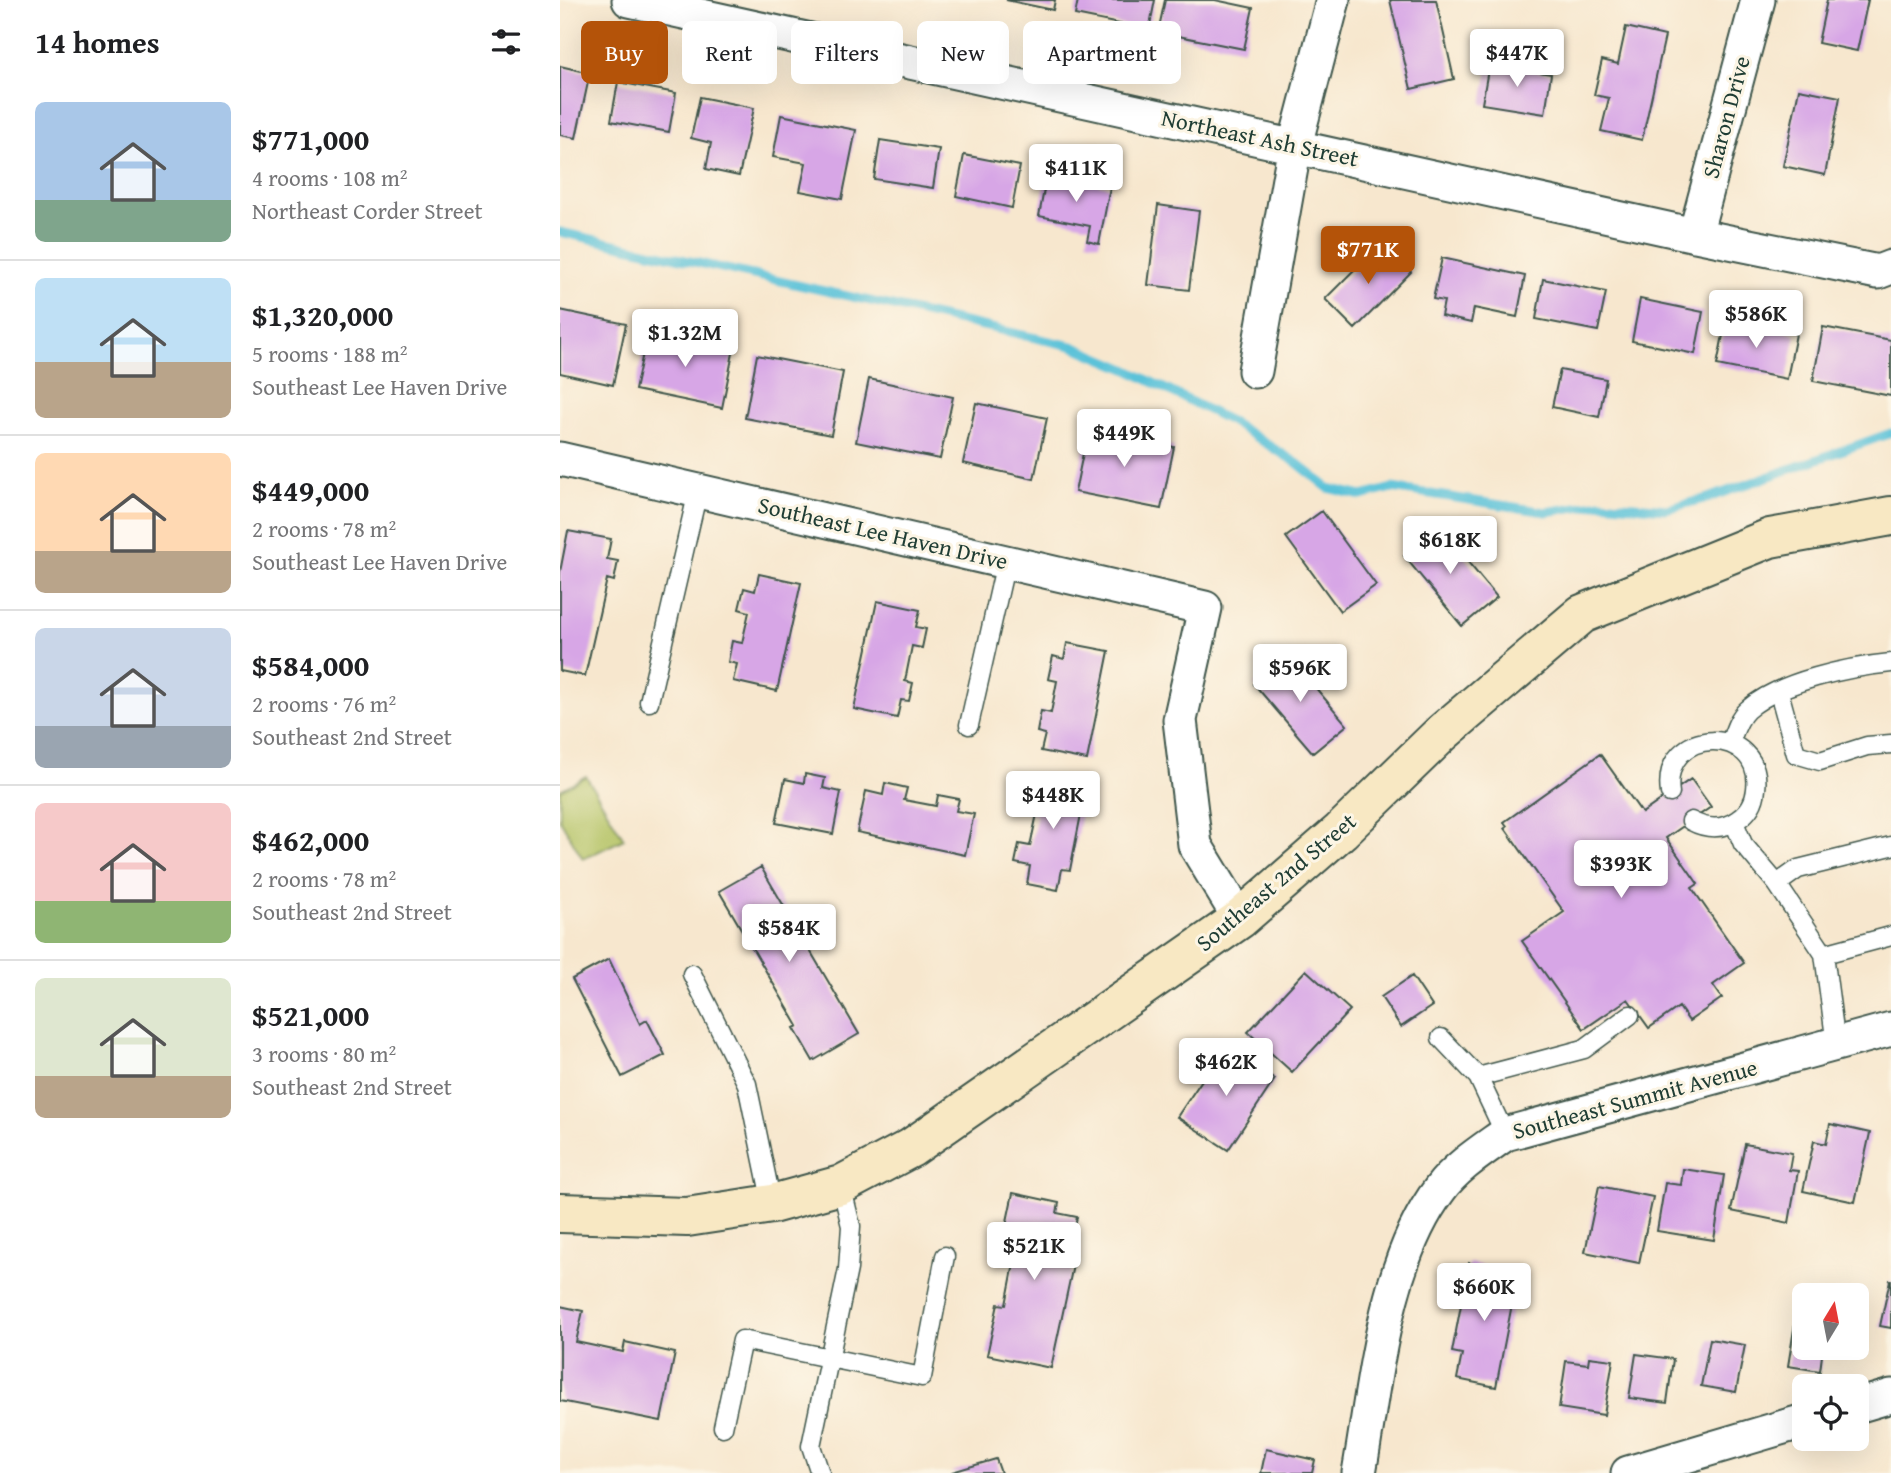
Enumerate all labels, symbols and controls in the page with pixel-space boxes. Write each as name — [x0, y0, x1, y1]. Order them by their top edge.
text: 14 homes — [35, 20, 160, 64]
chip: Buy — [581, 21, 668, 84]
chip: Rent — [682, 21, 777, 84]
chip: Filters — [791, 21, 903, 84]
chip: New — [917, 21, 1009, 84]
chip: Apartment — [1023, 21, 1181, 84]
icon: filters — [487, 23, 525, 61]
pin: $447K — [1468, 29, 1566, 89]
text: $447K — [1486, 35, 1548, 68]
street label: Sharon Drive — [1693, 52, 1758, 182]
street label: Northeast Ash Street — [1159, 101, 1362, 174]
text: $771,000 — [252, 117, 369, 161]
icon: home — [91, 130, 175, 214]
pin: $411K — [1027, 144, 1125, 204]
text: $411K — [1045, 150, 1107, 183]
text: 4 rooms · 108 m² — [252, 161, 407, 194]
text: Northeast Corder Street — [252, 194, 483, 227]
pin: $771K — [1319, 226, 1417, 286]
text: $771K — [1337, 232, 1399, 265]
pin: $586K — [1707, 290, 1805, 350]
text: $1,320,000 — [252, 293, 393, 337]
text: $586K — [1725, 296, 1787, 329]
icon: home — [91, 306, 175, 390]
pin: $1.32M — [628, 310, 742, 369]
text: $1.32M — [648, 315, 722, 348]
text: 5 rooms · 188 m² — [252, 337, 407, 370]
text: Southeast Lee Haven Drive — [252, 370, 507, 403]
pin: $449K — [1075, 410, 1173, 469]
text: $449K — [1093, 415, 1155, 448]
text: $449,000 — [252, 468, 369, 512]
icon: home — [91, 481, 175, 565]
street label: Southeast Lee Haven Drive — [755, 488, 1011, 577]
text: 2 rooms · 78 m² — [252, 512, 396, 545]
pin: $618K — [1401, 516, 1499, 576]
text: $618K — [1419, 522, 1481, 555]
text: Southeast Lee Haven Drive — [252, 545, 507, 578]
text: $584,000 — [252, 643, 369, 687]
pin: $596K — [1251, 644, 1349, 704]
text: $596K — [1269, 650, 1331, 683]
icon: home — [91, 656, 175, 740]
text: 2 rooms · 76 m² — [252, 687, 396, 720]
text: Southeast 2nd Street — [252, 720, 452, 753]
pin: $448K — [1004, 772, 1102, 831]
text: $448K — [1022, 777, 1084, 810]
street label: Southeast 2nd Street — [1188, 805, 1363, 959]
text: $462,000 — [252, 818, 369, 862]
icon: home — [91, 831, 175, 915]
pin: $393K — [1572, 841, 1670, 900]
text: $393K — [1590, 846, 1652, 879]
text: 2 rooms · 78 m² — [252, 862, 396, 895]
text: Southeast 2nd Street — [252, 895, 452, 928]
pin: $584K — [740, 904, 838, 964]
text: $584K — [758, 910, 820, 943]
text: $521,000 — [252, 993, 369, 1037]
icon: home — [91, 1006, 175, 1090]
text: 3 rooms · 80 m² — [252, 1037, 396, 1070]
pin: $462K — [1177, 1038, 1275, 1098]
text: $462K — [1195, 1044, 1257, 1077]
street label: Southeast Summit Avenue — [1509, 1050, 1761, 1147]
text: Southeast 2nd Street — [252, 1070, 452, 1103]
pin: $521K — [985, 1222, 1083, 1282]
text: $521K — [1003, 1228, 1065, 1261]
pin: $660K — [1435, 1264, 1533, 1323]
text: $660K — [1453, 1269, 1515, 1302]
north arrow — [1792, 1283, 1869, 1360]
map controls — [1792, 1283, 1869, 1451]
button: locate — [1792, 1374, 1869, 1451]

